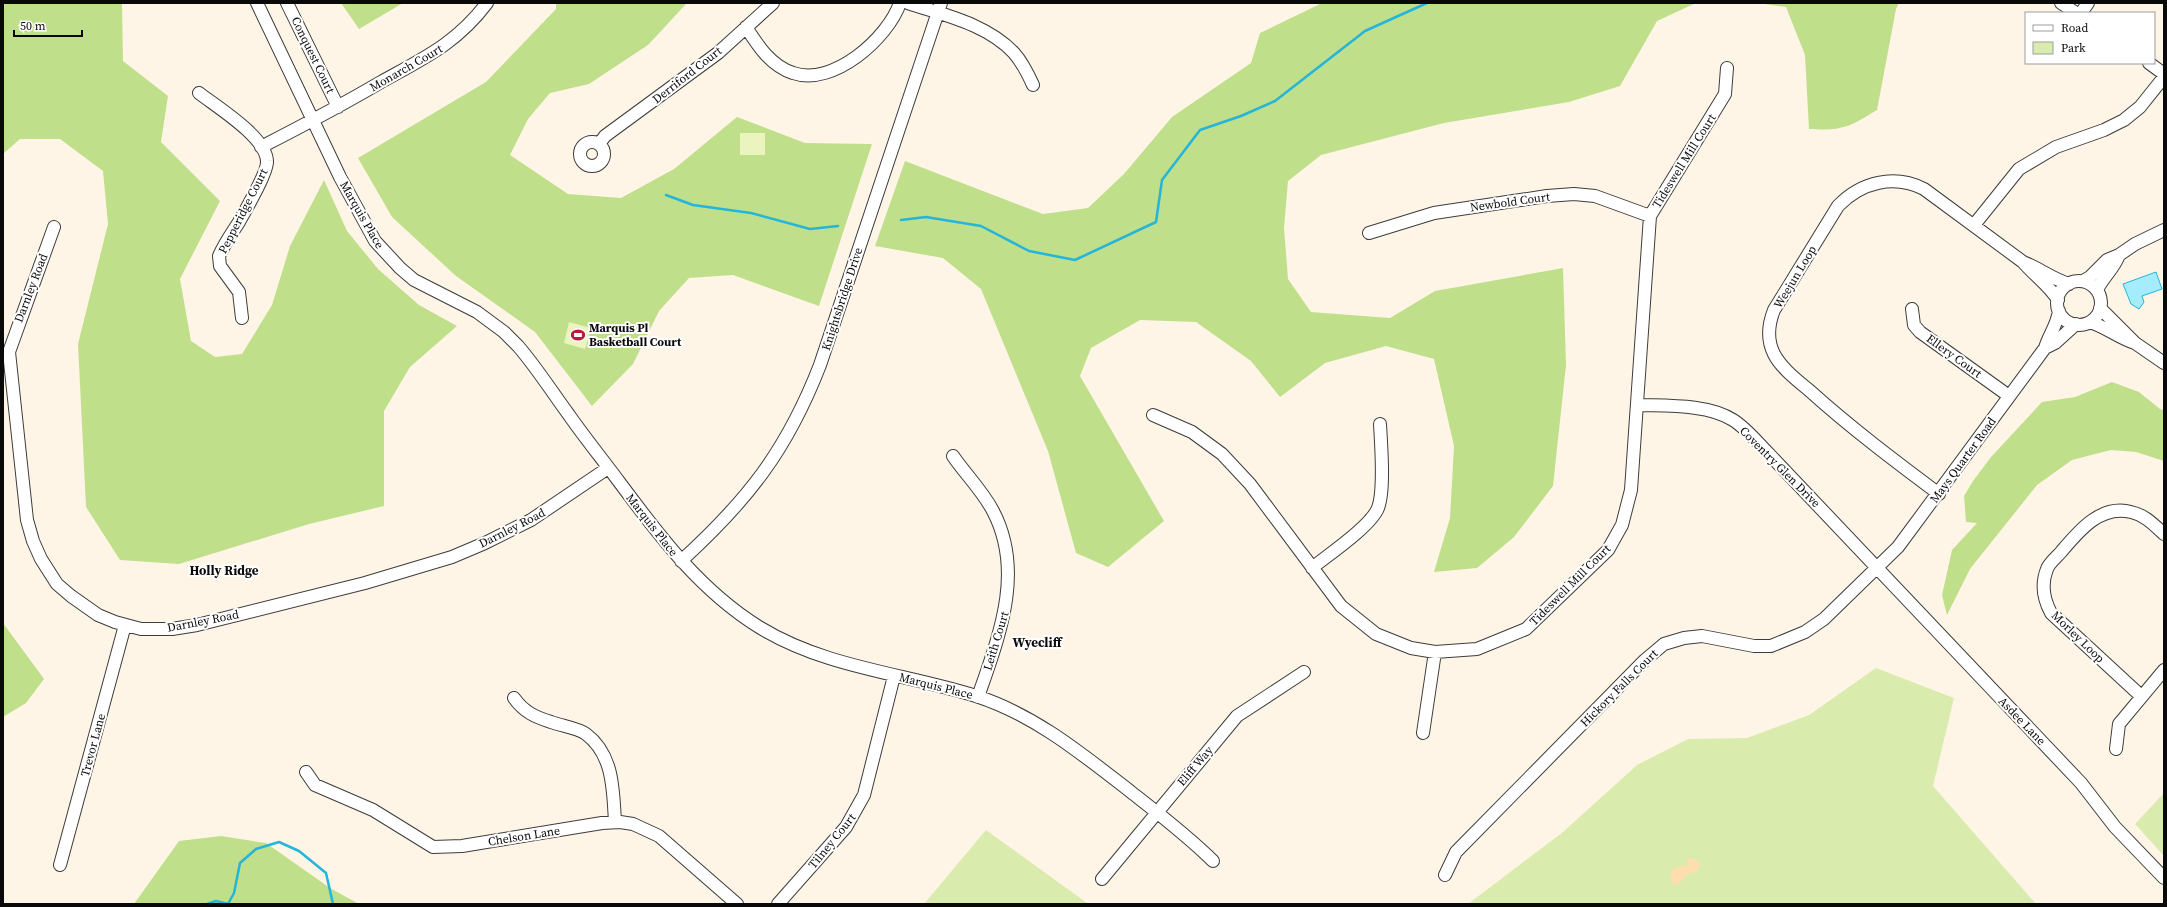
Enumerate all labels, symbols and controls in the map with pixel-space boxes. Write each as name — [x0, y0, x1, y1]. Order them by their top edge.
scale bar — [14, 12, 82, 38]
legend — [2025, 12, 2155, 64]
street label: Conquest Court — [288, 14, 338, 96]
text: 50 m — [20, 18, 46, 34]
text: Road — [2061, 20, 2088, 36]
text: Park — [2061, 40, 2086, 56]
street label: Monarch Court — [367, 41, 445, 95]
street label: Derriford Court — [649, 43, 725, 107]
street label: Tideswell Mill Court — [1648, 111, 1720, 211]
street label: Pepperidge Court — [215, 166, 271, 256]
street label: Marquis Place — [336, 178, 388, 252]
street label: Newbold Court — [1469, 188, 1551, 216]
street label: Weejun Loop — [1770, 243, 1820, 311]
street label: Knightsbridge Drive — [818, 246, 866, 352]
street label: Darnley Road — [11, 251, 52, 325]
place label: Marquis Pl Basketball Court — [589, 320, 682, 350]
sports icon: Marquis Pl Basketball Court — [570, 327, 586, 343]
street label: Ellery Court — [1923, 330, 1985, 382]
street label: Mays Quarter Road — [1926, 414, 2000, 506]
street label: Coventry Glen Drive — [1736, 423, 1824, 511]
street label: Marquis Place — [622, 490, 682, 560]
street label: Darnley Road — [476, 504, 548, 552]
street label: Tideswell Mill Court — [1526, 541, 1614, 629]
district label: Holly Ridge — [189, 562, 259, 579]
street label: Darnley Road — [166, 606, 240, 636]
street label: Morley Loop — [2048, 608, 2108, 666]
street label: Leith Court — [979, 609, 1013, 673]
district label: Wyecliff — [1013, 634, 1064, 651]
street label: Hickory Falls Court — [1577, 646, 1661, 730]
street label: Marquis Place — [897, 669, 975, 703]
street label: Asdee Lane — [1995, 693, 2049, 749]
street label: Trevor Lane — [77, 712, 109, 778]
street label: Eliff Way — [1174, 742, 1217, 789]
street label: Tilney Court — [805, 810, 859, 872]
street label: Chelson Lane — [487, 822, 561, 850]

